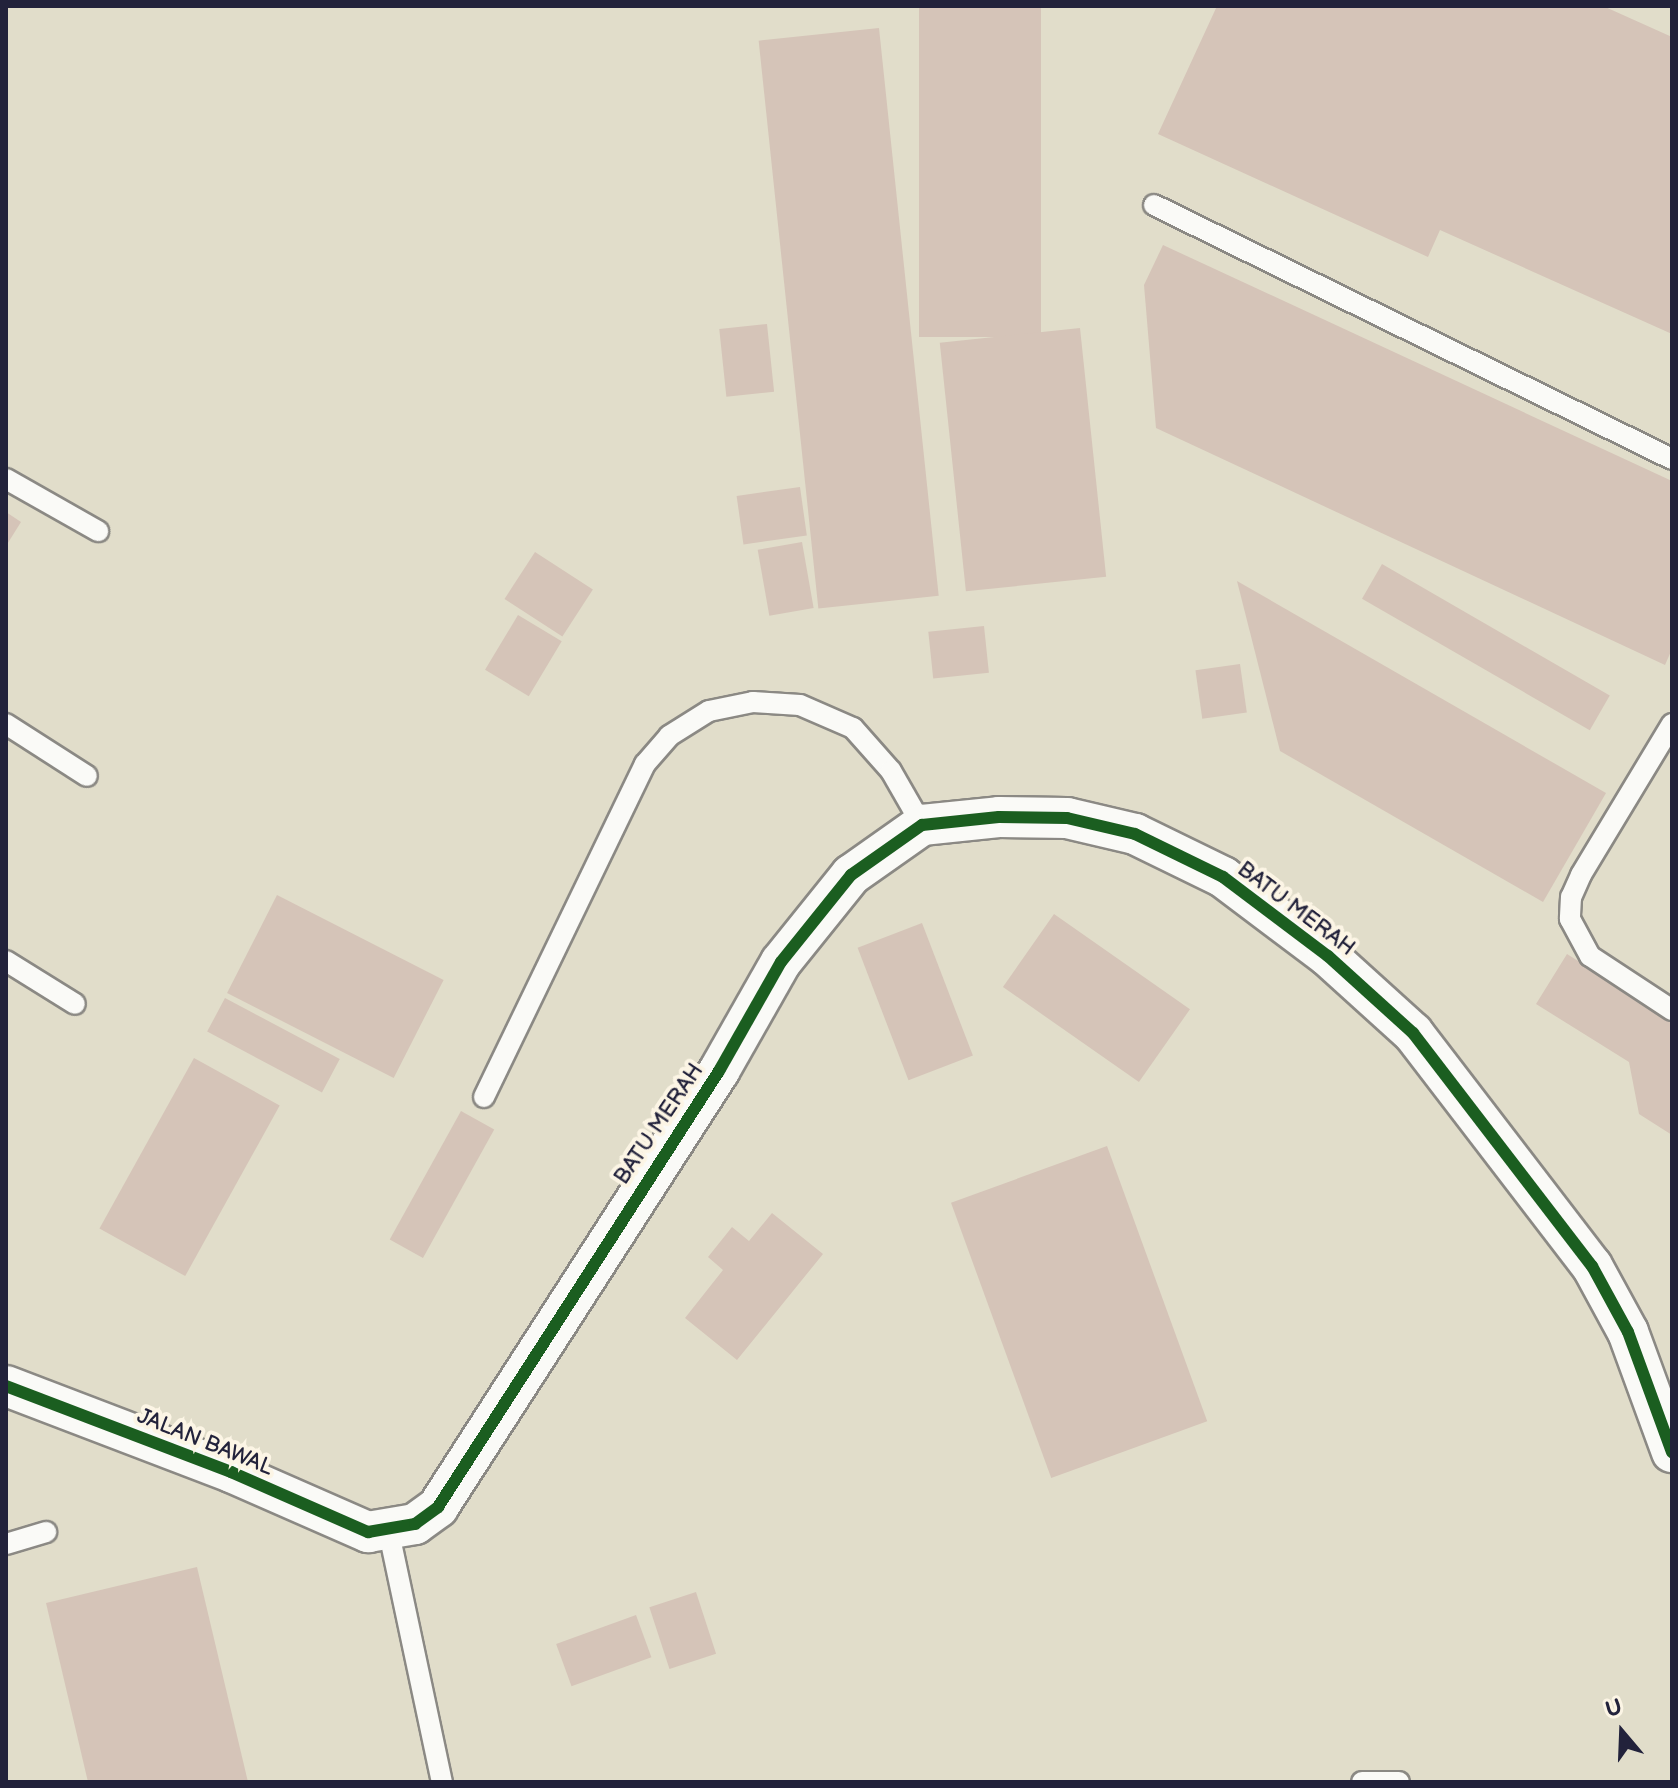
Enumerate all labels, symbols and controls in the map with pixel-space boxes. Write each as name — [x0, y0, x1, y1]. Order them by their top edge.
street label: BATU MERAH — [1232, 856, 1360, 962]
street label: BATU MERAH — [609, 1059, 709, 1189]
street label: JALAN BAWAL — [133, 1403, 277, 1481]
north arrow — [1582, 1692, 1662, 1772]
text: U — [1602, 1694, 1626, 1724]

